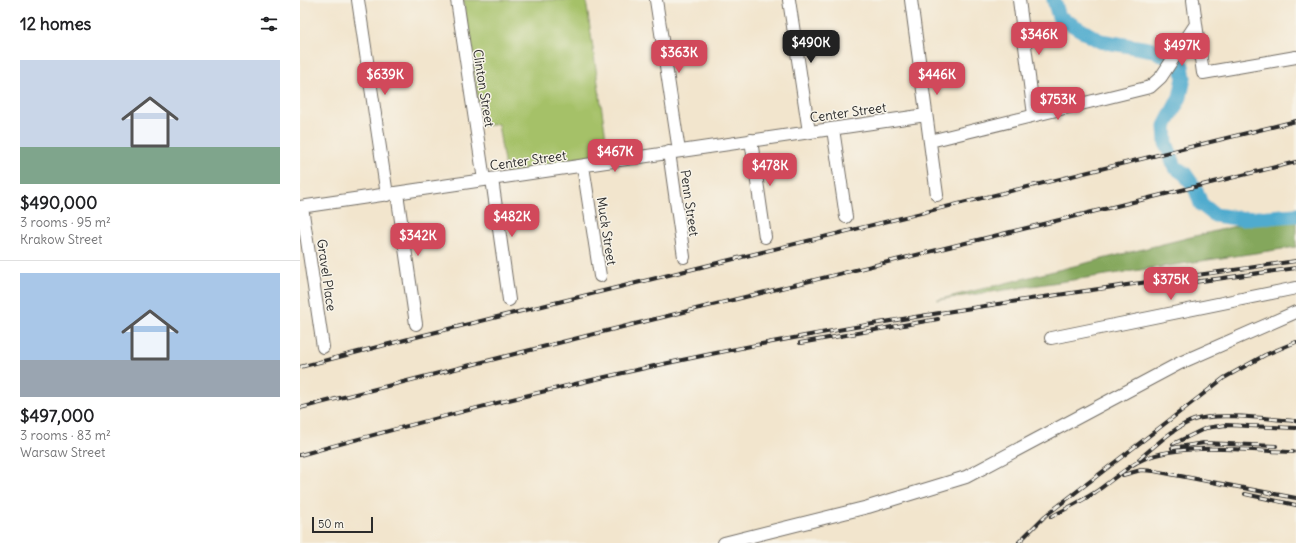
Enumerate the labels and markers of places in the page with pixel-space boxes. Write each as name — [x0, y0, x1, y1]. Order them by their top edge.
pin: $346K — [1011, 22, 1067, 56]
pin: $490K — [783, 30, 839, 64]
pin: $497K — [1154, 33, 1210, 67]
pin: $363K — [651, 40, 707, 74]
pin: $639K — [357, 62, 413, 96]
pin: $446K — [909, 62, 965, 96]
pin: $753K — [1030, 87, 1086, 121]
pin: $467K — [587, 139, 643, 173]
pin: $478K — [742, 153, 798, 187]
pin: $482K — [484, 204, 540, 238]
pin: $342K — [390, 223, 446, 257]
pin: $375K — [1143, 267, 1199, 301]

